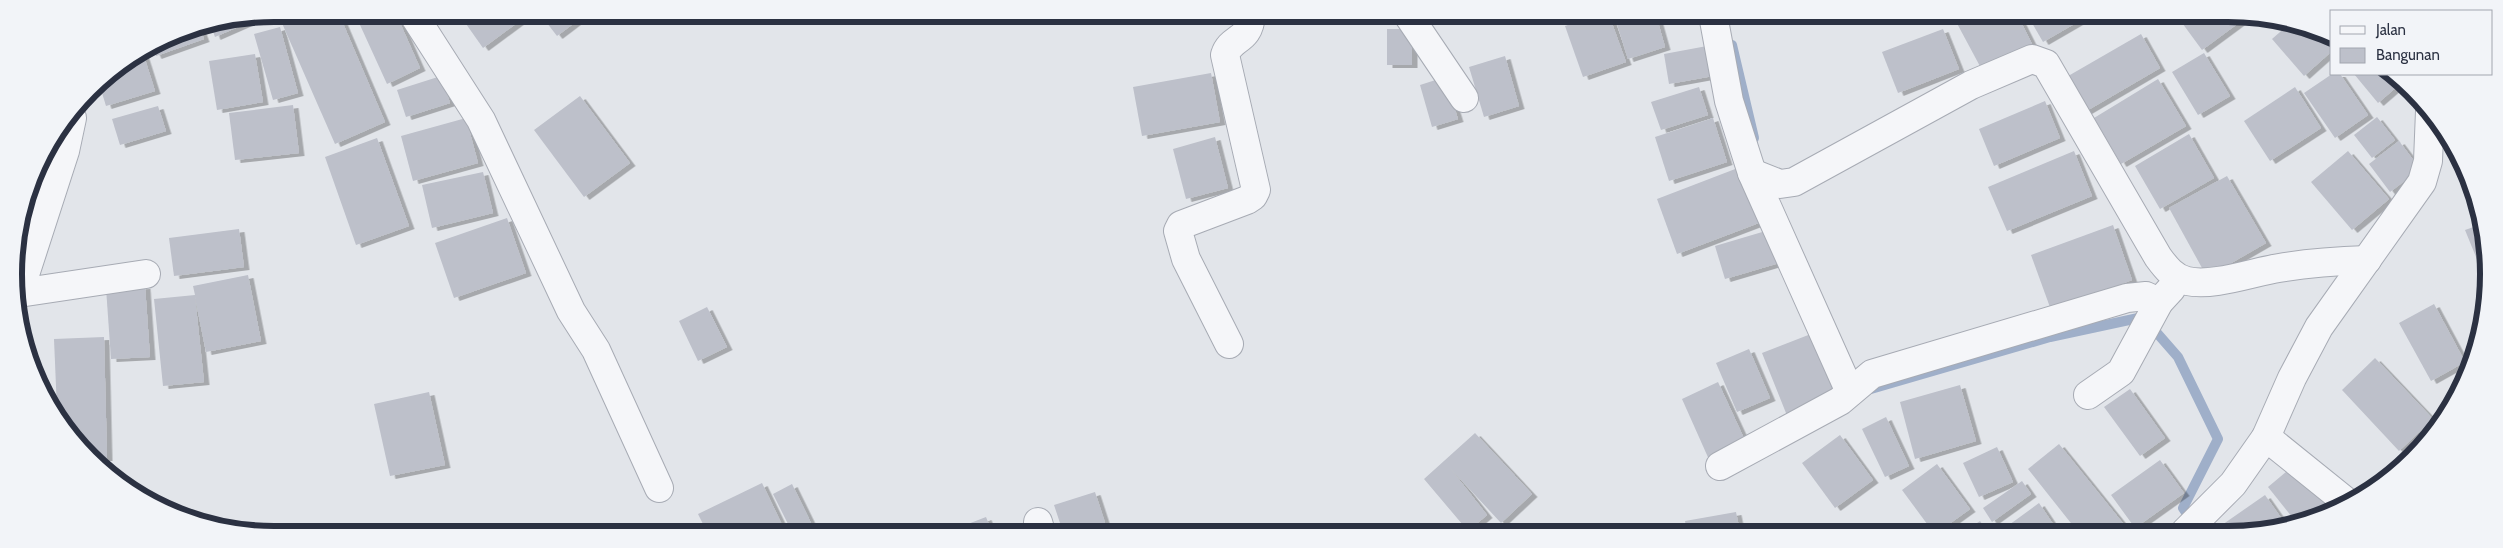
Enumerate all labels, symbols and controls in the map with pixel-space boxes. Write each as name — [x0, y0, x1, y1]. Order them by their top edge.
legend — [2330, 10, 2493, 75]
text: Jalan — [2375, 21, 2406, 39]
text: Bangunan — [2376, 46, 2440, 64]

